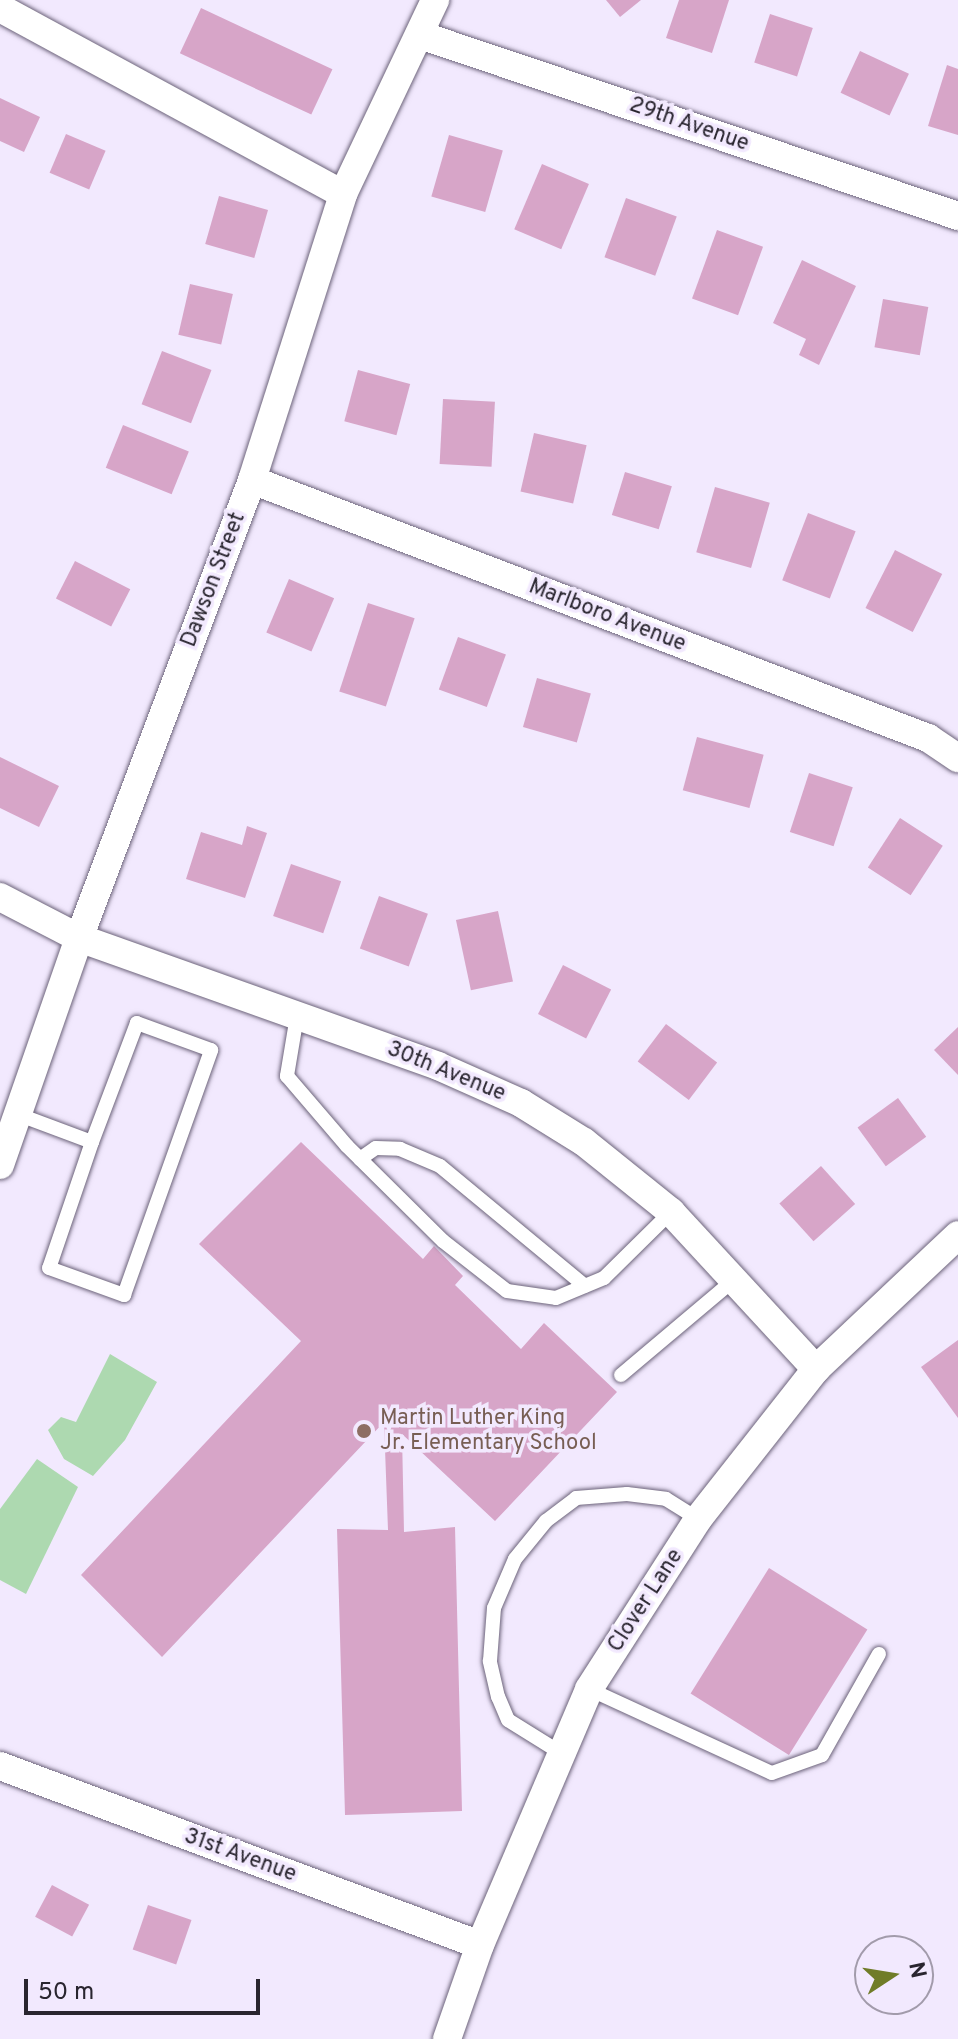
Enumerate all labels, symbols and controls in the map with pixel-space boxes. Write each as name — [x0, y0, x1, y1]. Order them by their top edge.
street label: 29th Avenue — [625, 92, 753, 158]
street label: Dawson Street — [176, 509, 252, 651]
street label: Marlboro Avenue — [524, 574, 690, 658]
street label: 30th Avenue — [383, 1036, 509, 1108]
place label: Martin Luther King Jr. Elementary School — [380, 1405, 597, 1456]
marker: Martin Luther King Jr. Elementary School — [355, 1422, 373, 1440]
street label: Clover Lane — [603, 1544, 689, 1658]
street label: 31st Avenue — [180, 1823, 300, 1889]
north arrow — [854, 1935, 934, 2015]
text: N — [901, 1960, 931, 1981]
scale bar — [28, 1963, 264, 2013]
text: 50 m — [38, 1978, 94, 2008]

